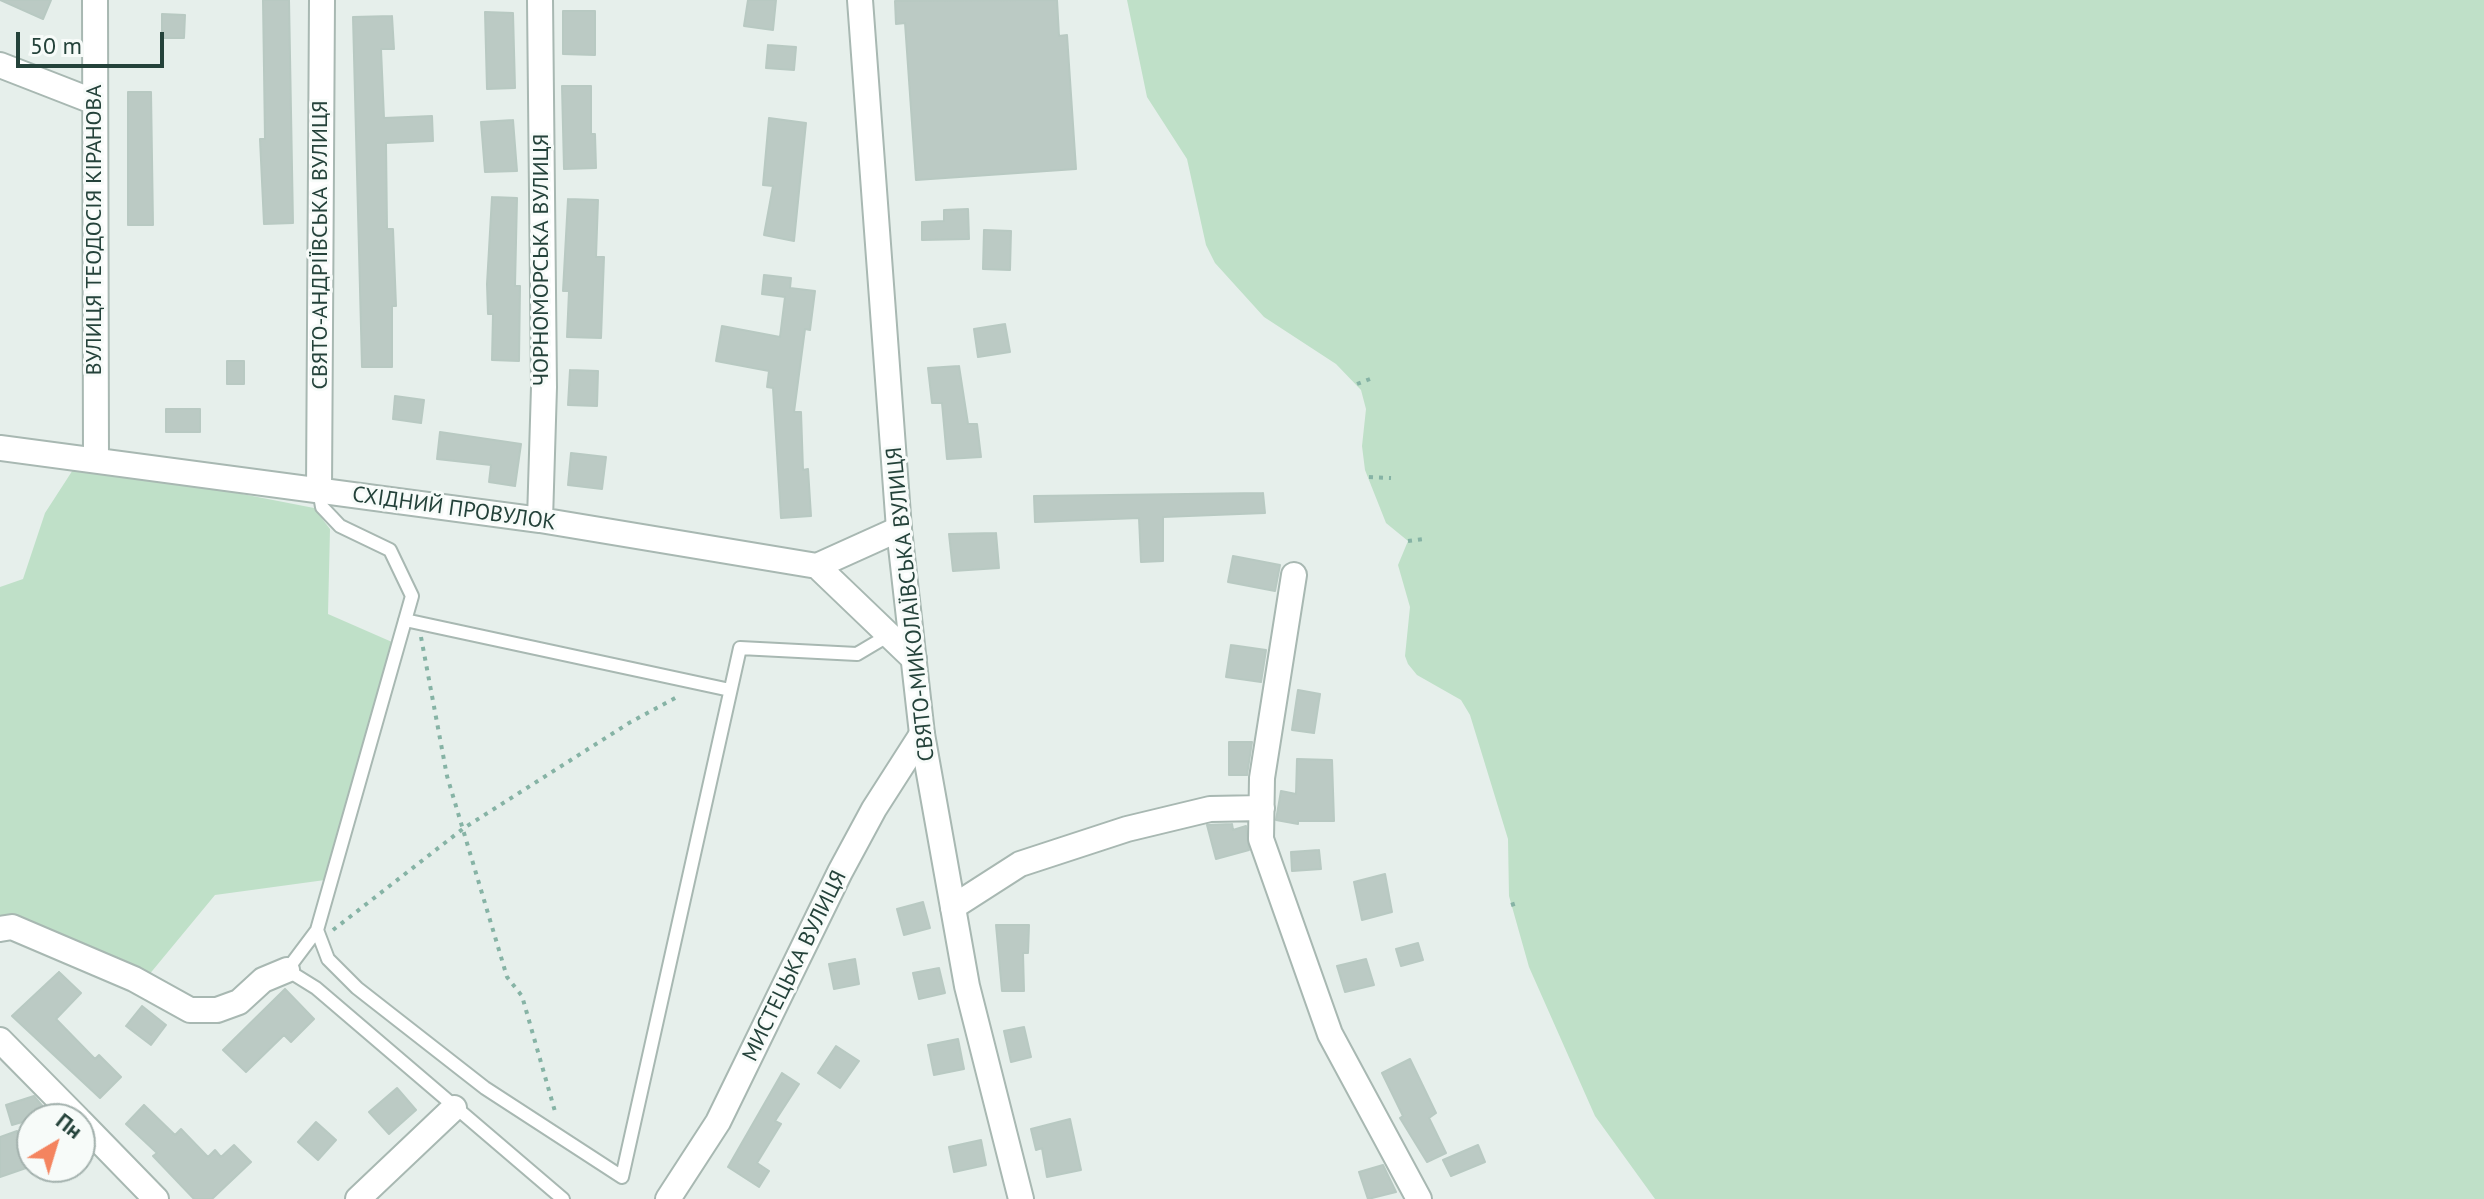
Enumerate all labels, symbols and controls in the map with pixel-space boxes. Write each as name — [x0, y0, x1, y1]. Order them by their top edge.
scale bar — [20, 16, 168, 66]
text: 50 m — [30, 30, 82, 61]
street label: ВУЛИЦЯ ТЕОДОСІЯ КІРАНОВА — [82, 85, 108, 375]
street label: СВЯТО-АНДРІЇВСЬКА ВУЛИЦЯ — [308, 100, 334, 390]
street label: ЧОРНОМОРСЬКА ВУЛИЦЯ — [529, 134, 555, 386]
street label: СВЯТО-МИКОЛАЇВСЬКА ВУЛИЦЯ — [881, 446, 941, 762]
street label: СХІДНИЙ ПРОВУЛОК — [350, 482, 558, 536]
street label: МИСТЕЦЬКА ВУЛИЦЯ — [737, 866, 853, 1066]
north arrow — [16, 1103, 96, 1183]
text: Пн — [51, 1107, 88, 1145]

